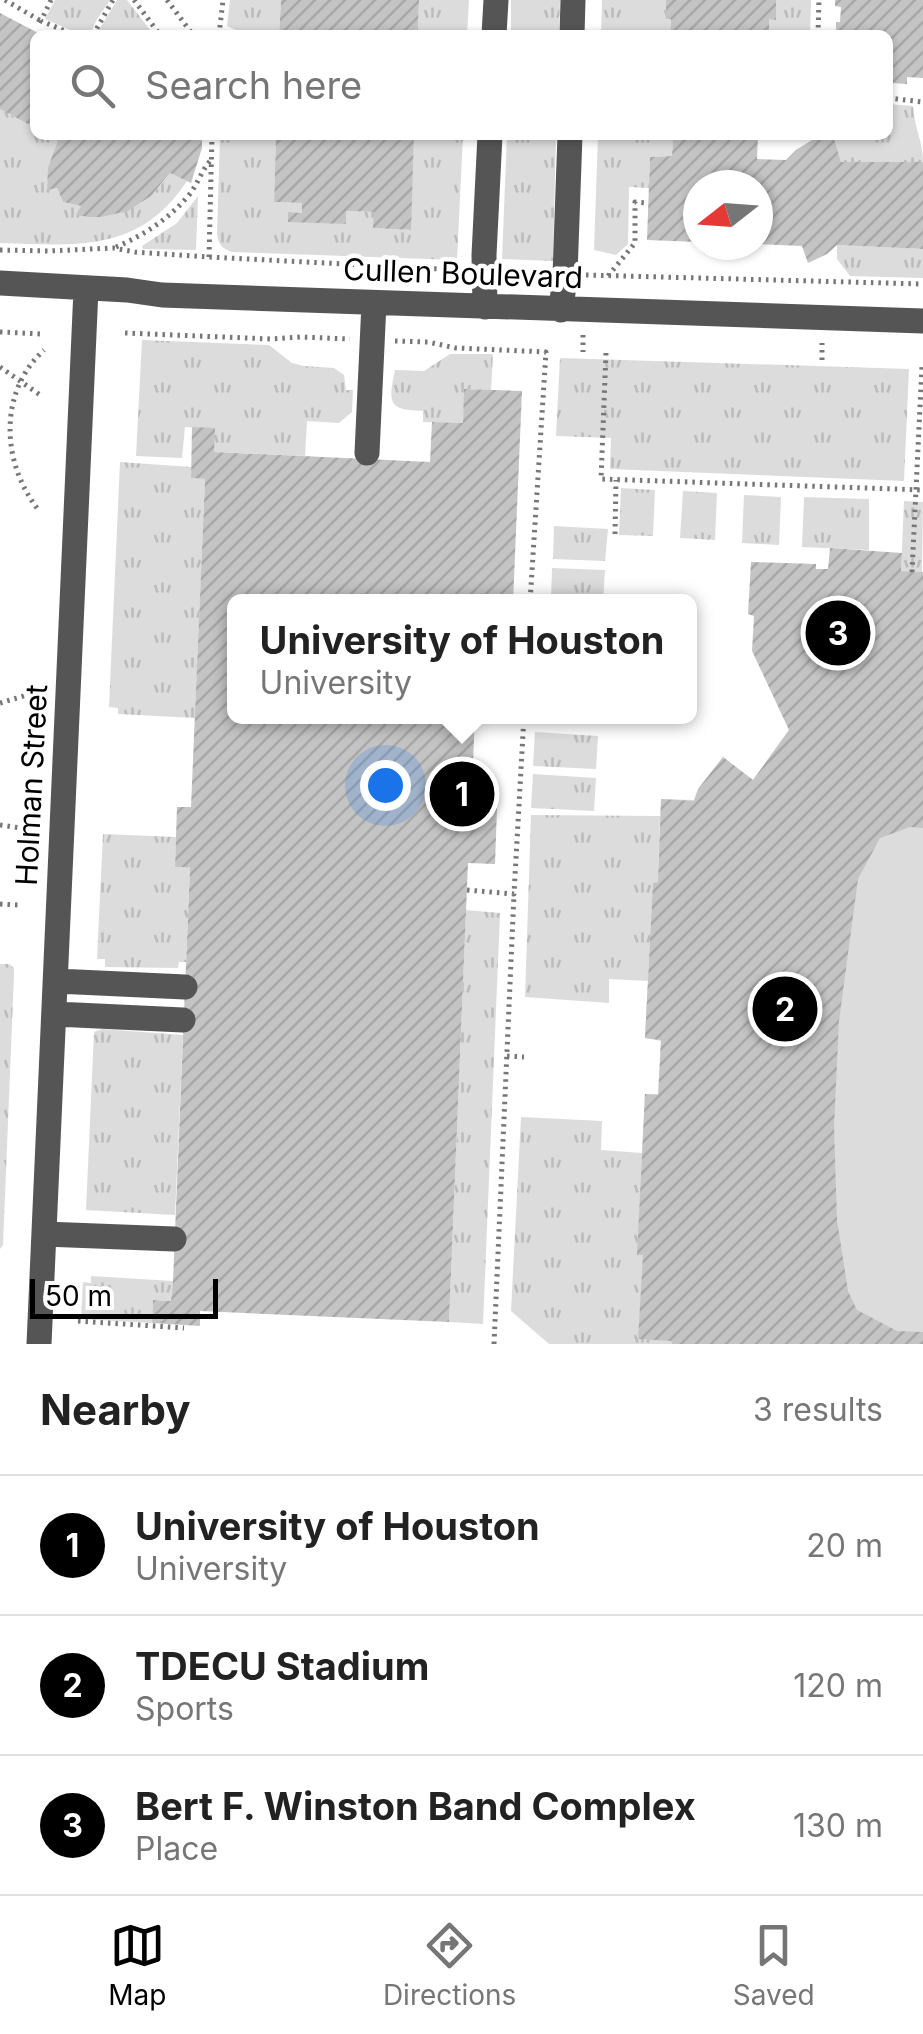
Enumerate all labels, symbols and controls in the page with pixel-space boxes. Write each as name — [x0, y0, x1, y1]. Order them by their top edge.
search box — [30, 30, 893, 140]
icon: search — [65, 58, 120, 113]
text: Search here — [145, 62, 362, 108]
north arrow — [683, 170, 773, 260]
street label: Cullen Boulevard — [342, 251, 584, 295]
popup — [227, 594, 697, 724]
pin: 3 — [806, 596, 870, 670]
text: University of Houston — [260, 617, 664, 663]
text: University — [260, 663, 412, 702]
street label: Holman Street — [8, 683, 54, 887]
pin: 1 — [430, 756, 494, 832]
your location — [360, 760, 411, 811]
pin: 2 — [752, 972, 818, 1046]
scale bar — [30, 1274, 218, 1318]
text: 50 m — [45, 1279, 112, 1313]
text: Nearby — [40, 1384, 191, 1435]
text: 3 results — [753, 1390, 883, 1429]
text: University of Houston — [135, 1503, 540, 1549]
text: 1 — [66, 1526, 79, 1565]
text: 20 m — [806, 1526, 883, 1565]
text: University — [135, 1549, 287, 1588]
text: TDECU Stadium — [135, 1643, 429, 1689]
text: 2 — [62, 1666, 83, 1705]
text: 120 m — [793, 1666, 883, 1705]
text: Sports — [135, 1689, 234, 1728]
text: Bert F. Winston Band Complex — [135, 1783, 696, 1829]
text: 3 — [62, 1806, 83, 1845]
text: 130 m — [793, 1806, 883, 1845]
text: Place — [135, 1829, 218, 1868]
tab: Map — [108, 1918, 166, 2012]
tab: Directions — [383, 1918, 516, 2012]
tab: Saved — [733, 1918, 815, 2012]

